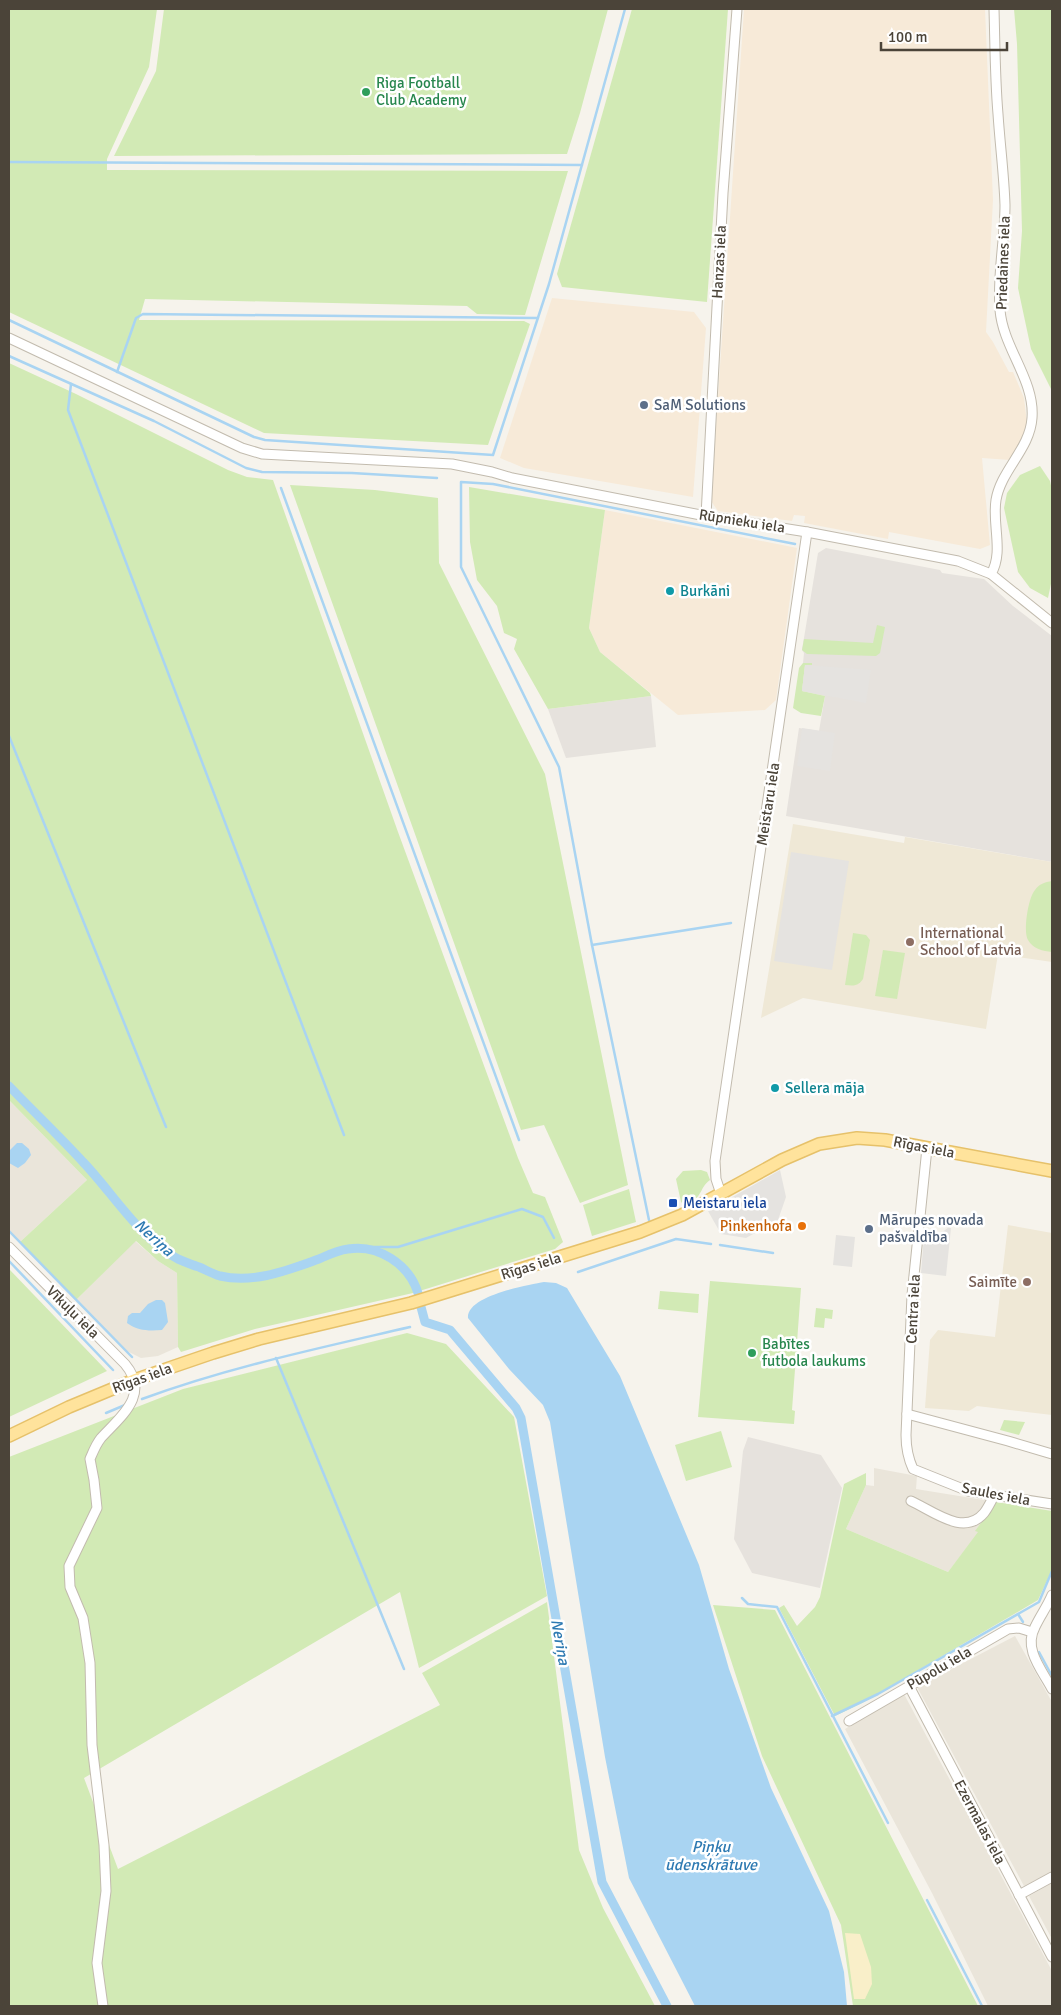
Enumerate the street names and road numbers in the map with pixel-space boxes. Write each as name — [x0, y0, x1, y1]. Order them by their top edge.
street label: Priedaines iela — [992, 215, 1014, 311]
street label: Hanzas iela — [708, 225, 730, 299]
street label: Rūpnieku iela — [698, 505, 786, 537]
street label: Meistaru iela — [753, 761, 783, 847]
street label: Rīgas iela — [892, 1132, 956, 1162]
street label: Rīgas iela — [499, 1248, 563, 1284]
street label: Centra iela — [902, 1274, 924, 1344]
street label: Vīkuļu iela — [42, 1282, 103, 1343]
street label: Rīgas iela — [110, 1359, 174, 1397]
street label: Saules iela — [960, 1479, 1032, 1509]
street label: Pūpolu iela — [903, 1642, 975, 1694]
street label: Ezermalas iela — [950, 1777, 1010, 1867]

